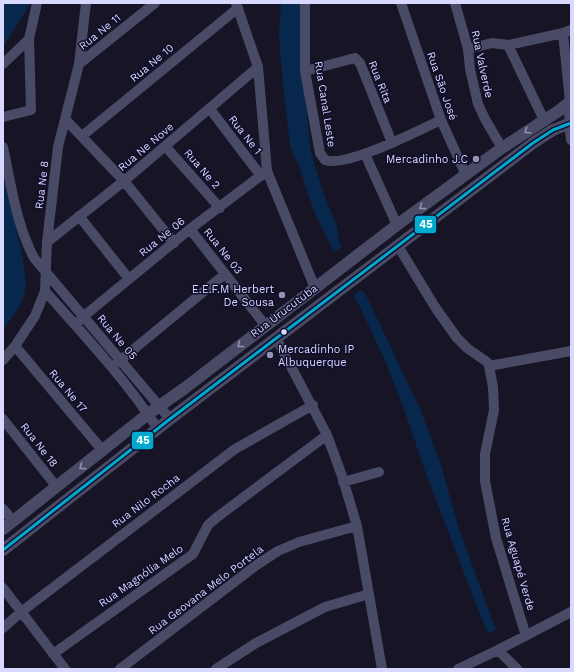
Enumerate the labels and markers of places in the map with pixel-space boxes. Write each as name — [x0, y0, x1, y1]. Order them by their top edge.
place label: Mercadinho J.C — [386, 153, 468, 166]
marker: Mercadinho J.C — [471, 154, 481, 164]
place label: E.E.F.M Herbert De Sousa — [192, 283, 274, 309]
marker: E.E.F.M Herbert De Sousa — [277, 290, 287, 300]
unlabelled marker — [279, 327, 289, 337]
place label: Mercadinho IP Albuquerque — [278, 343, 354, 369]
marker: Mercadinho IP Albuquerque — [265, 350, 275, 360]

